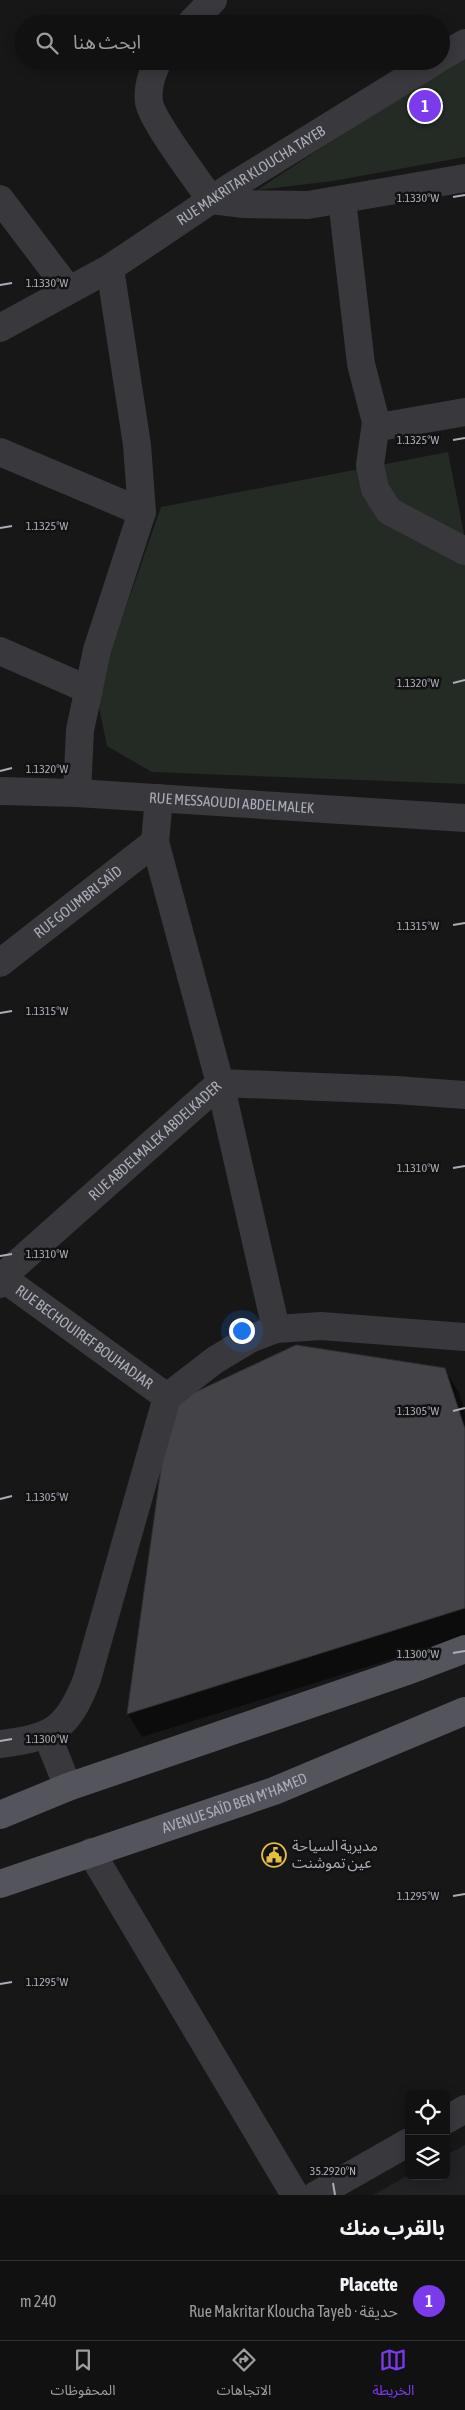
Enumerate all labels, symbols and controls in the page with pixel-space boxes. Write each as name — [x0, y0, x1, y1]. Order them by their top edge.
search box — [15, 15, 450, 70]
icon: search — [33, 29, 61, 57]
text: ابحث هنا — [73, 31, 141, 53]
pin: 1 — [409, 87, 441, 125]
street label: RUE MAKRITAR KLOUCHA TAYEB — [174, 122, 328, 229]
text: 1.1330°W — [397, 191, 439, 205]
text: 1.1330°W — [26, 276, 68, 290]
text: 1.1325°W — [397, 433, 439, 447]
text: 1.1325°W — [26, 519, 68, 533]
text: 1.1320°W — [397, 676, 439, 690]
text: 1.1320°W — [26, 762, 68, 776]
street label: RUE MESSAOUDI ABDELMALEK — [149, 789, 315, 816]
street label: RUE GOUMBRI SAÏD — [30, 862, 125, 941]
text: 1.1315°W — [397, 919, 439, 933]
text: 1.1315°W — [26, 1004, 68, 1018]
street label: RUE ABDELMALEK ABDELKADER — [85, 1077, 225, 1204]
text: 1.1310°W — [397, 1161, 439, 1175]
text: 1.1310°W — [26, 1247, 68, 1261]
street label: RUE BECHOUIREF BOUHADJAR — [12, 1281, 157, 1392]
your location — [229, 1318, 255, 1344]
text: 1.1305°W — [397, 1404, 439, 1418]
text: 1.1305°W — [26, 1490, 68, 1504]
text: 1.1300°W — [397, 1647, 439, 1661]
text: 1.1300°W — [26, 1732, 68, 1746]
street label: AVENUE SAÏD BEN M'HAMED — [160, 1769, 309, 1836]
place label: مديرية السياحة عين تموشنت — [292, 1837, 378, 1872]
public building icon: مديرية السياحة عين تموشنت — [261, 1842, 287, 1868]
text: 1.1295°W — [397, 1889, 439, 1903]
text: 1.1295°W — [26, 1975, 68, 1989]
map controls — [405, 2090, 450, 2180]
button: locate — [405, 2090, 450, 2135]
button: layers — [405, 2135, 450, 2180]
text: 35.2920°N — [310, 2164, 356, 2178]
text: بالقرب منك — [340, 2215, 445, 2239]
text: Placette — [340, 2273, 398, 2295]
text: 240 m — [20, 2292, 56, 2310]
text: 1 — [425, 2292, 433, 2310]
text: حديقة · Rue Makritar Kloucha Tayeb — [189, 2302, 398, 2320]
tab: المحفوظات — [51, 2346, 116, 2405]
tab: الاتجاهات — [217, 2346, 271, 2405]
tab: الخريطة — [372, 2346, 414, 2405]

